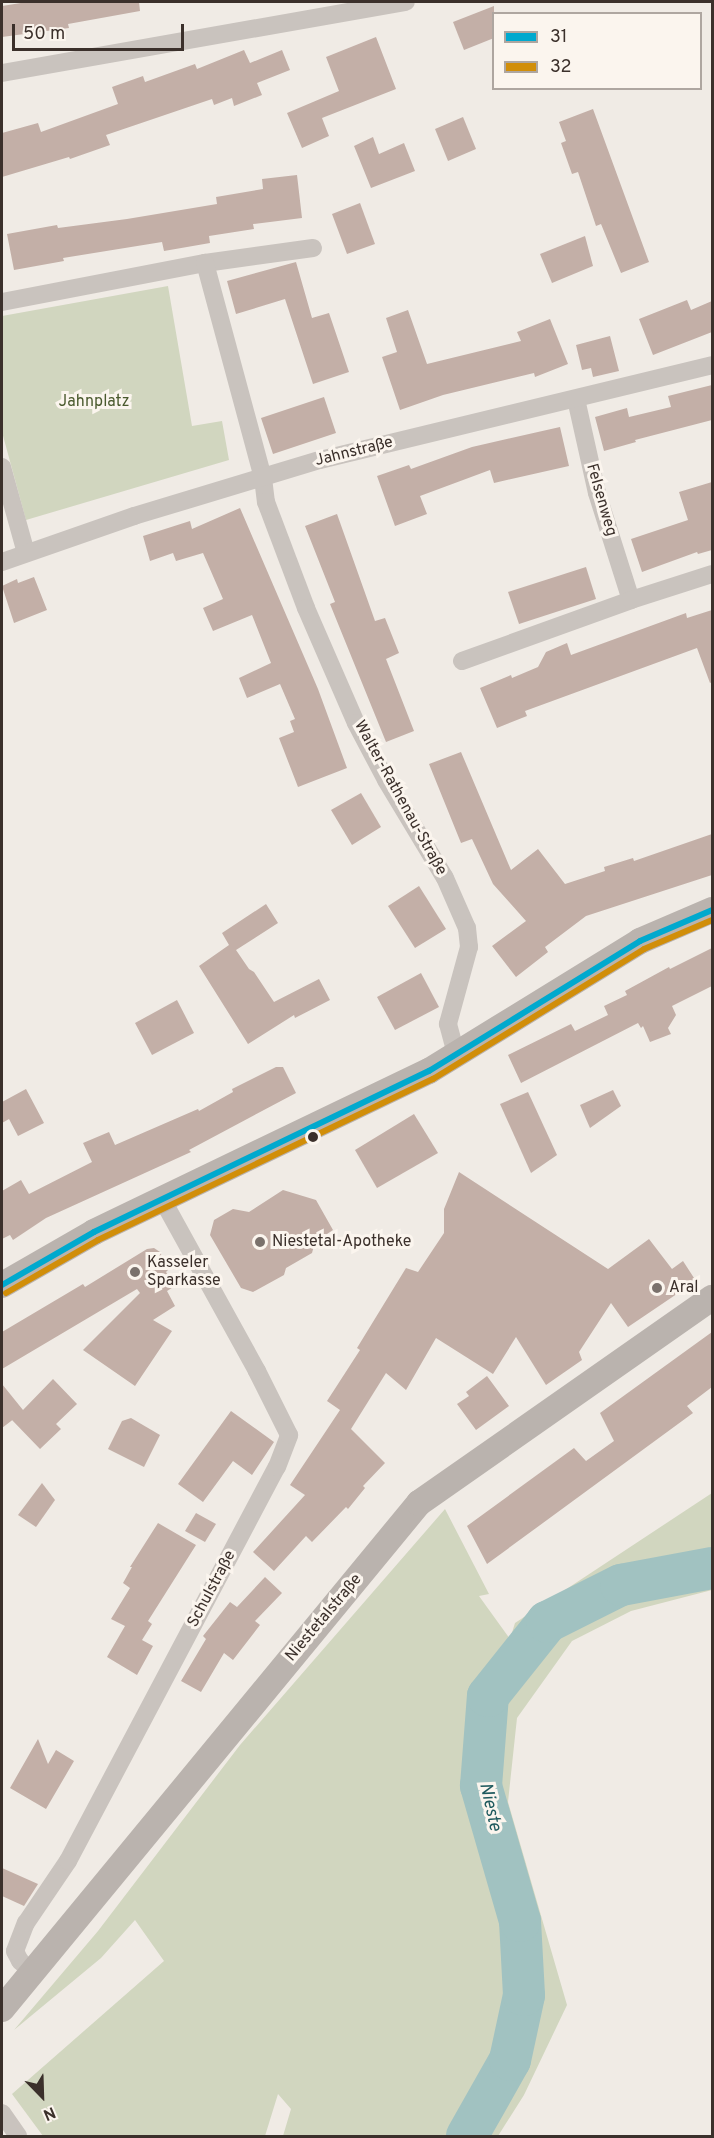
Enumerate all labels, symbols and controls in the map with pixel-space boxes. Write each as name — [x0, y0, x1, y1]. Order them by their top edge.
scale bar — [15, 12, 188, 50]
legend — [492, 12, 702, 90]
text: 50 m — [23, 23, 65, 46]
text: 31 — [550, 26, 568, 49]
text: 32 — [550, 56, 572, 79]
park label: Jahnplatz — [59, 392, 129, 412]
street label: Jahnstraße — [313, 433, 395, 471]
street label: Felsenweg — [581, 461, 621, 539]
street label: Walter-Rathenau-Straße — [349, 717, 451, 879]
unlabelled marker — [307, 1131, 319, 1143]
place label: Niestetal-Apotheke — [272, 1232, 411, 1252]
marker: Niestetal-Apotheke — [253, 1235, 267, 1249]
place label: Kasseler Sparkasse — [147, 1253, 221, 1291]
marker: Kasseler Sparkasse — [128, 1265, 142, 1279]
place label: Aral — [669, 1278, 698, 1298]
marker: Aral — [650, 1281, 664, 1295]
street label: Schulstraße — [184, 1547, 240, 1631]
street label: Niestetalstraße — [282, 1570, 366, 1666]
water label: Nieste — [473, 1781, 505, 1833]
north arrow — [12, 2066, 72, 2126]
text: N — [40, 2101, 58, 2124]

